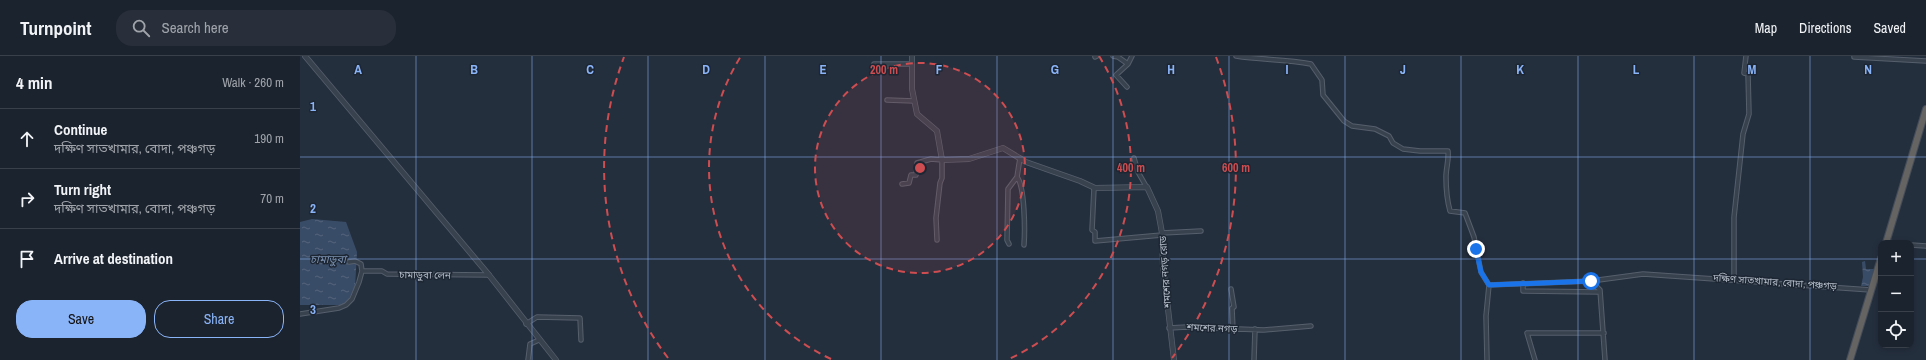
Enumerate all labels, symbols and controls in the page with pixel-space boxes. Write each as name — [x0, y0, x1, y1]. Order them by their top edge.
search box — [116, 10, 396, 46]
text: Turnpoint — [20, 15, 92, 41]
icon: search — [130, 17, 152, 39]
text: Search here — [162, 17, 229, 38]
text: Map — [1755, 19, 1777, 37]
text: Directions — [1799, 19, 1851, 37]
text: Saved — [1873, 19, 1906, 37]
text: A — [354, 61, 362, 78]
text: B — [470, 61, 478, 78]
text: C — [586, 61, 594, 78]
text: D — [702, 61, 710, 78]
text: E — [819, 61, 827, 78]
text: F — [936, 61, 943, 78]
text: G — [1051, 61, 1059, 78]
text: H — [1167, 61, 1175, 78]
text: I — [1286, 61, 1289, 78]
text: J — [1400, 61, 1406, 78]
text: K — [1516, 61, 1524, 78]
text: L — [1633, 61, 1640, 78]
text: M — [1748, 61, 1757, 78]
text: N — [1864, 61, 1872, 78]
text: 200 m — [870, 62, 898, 78]
text: 4 min — [16, 71, 52, 94]
text: Walk · 260 m — [222, 74, 284, 91]
text: 1 — [310, 98, 316, 115]
text: Continue — [54, 119, 107, 140]
icon: ahead — [16, 128, 38, 150]
text: 190 m — [254, 130, 284, 147]
text: দক্ষিণ সাতখামার, বোদা, পঞ্চগড় — [54, 140, 215, 157]
text: 400 m — [1117, 160, 1145, 176]
text: 600 m — [1222, 160, 1250, 176]
centre of rings — [913, 161, 927, 175]
text: Turn right — [54, 179, 111, 200]
icon: right — [16, 188, 38, 210]
text: 70 m — [260, 190, 284, 207]
text: দক্ষিণ সাতখামার, বোদা, পঞ্চগড় — [54, 200, 215, 217]
text: 2 — [310, 200, 316, 217]
street label: শমশের নগড় রোড — [1156, 235, 1174, 310]
route end — [1467, 240, 1485, 258]
map controls — [1878, 240, 1914, 348]
button: + — [1878, 240, 1914, 276]
icon: arrive — [16, 248, 38, 270]
text: Arrive at destination — [54, 248, 173, 269]
water label: চামাডুবা — [310, 252, 348, 267]
street label: চামাডুবা লেন — [398, 268, 452, 282]
street label: দক্ষিণ সাতখামার, বোদা, পঞ্চগড় — [1712, 271, 1838, 293]
route start — [1582, 272, 1600, 290]
button: − — [1878, 276, 1914, 312]
button: Save — [16, 300, 146, 338]
button: Share — [154, 300, 284, 338]
text: 3 — [310, 301, 316, 318]
button: locate — [1878, 312, 1914, 348]
street label: শমশের নগড় — [1185, 321, 1238, 335]

